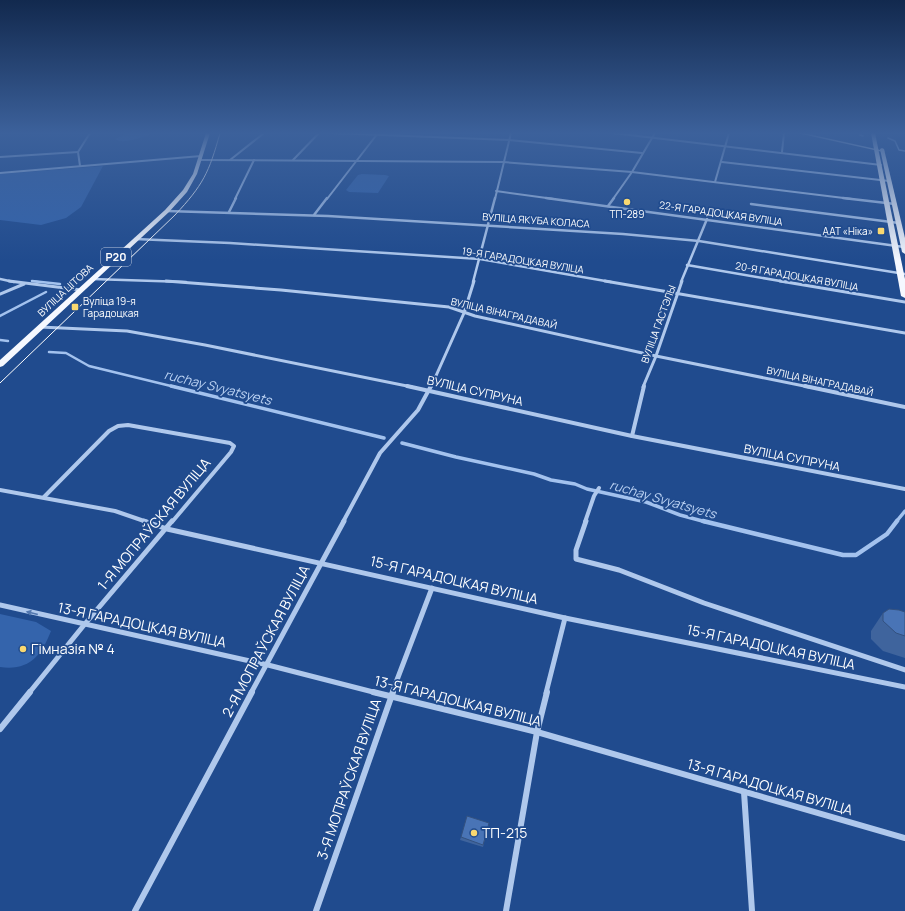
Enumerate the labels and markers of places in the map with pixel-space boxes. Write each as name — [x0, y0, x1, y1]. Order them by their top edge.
marker: ТП-289 — [622, 197, 632, 207]
place label: ТП-289 — [610, 207, 644, 221]
place label: ААТ «Ніка» — [822, 224, 873, 238]
marker: ААТ «Ніка» — [876, 226, 886, 236]
place label: Вуліца 19-я Гарадоцкая — [83, 294, 139, 320]
marker: Вуліца 19-я Гарадоцкая — [70, 302, 80, 312]
place label: Гімназія № 4 — [31, 639, 115, 658]
marker: Гімназія № 4 — [18, 644, 28, 654]
place label: ТП-215 — [482, 823, 527, 842]
marker: ТП-215 — [469, 828, 479, 838]

